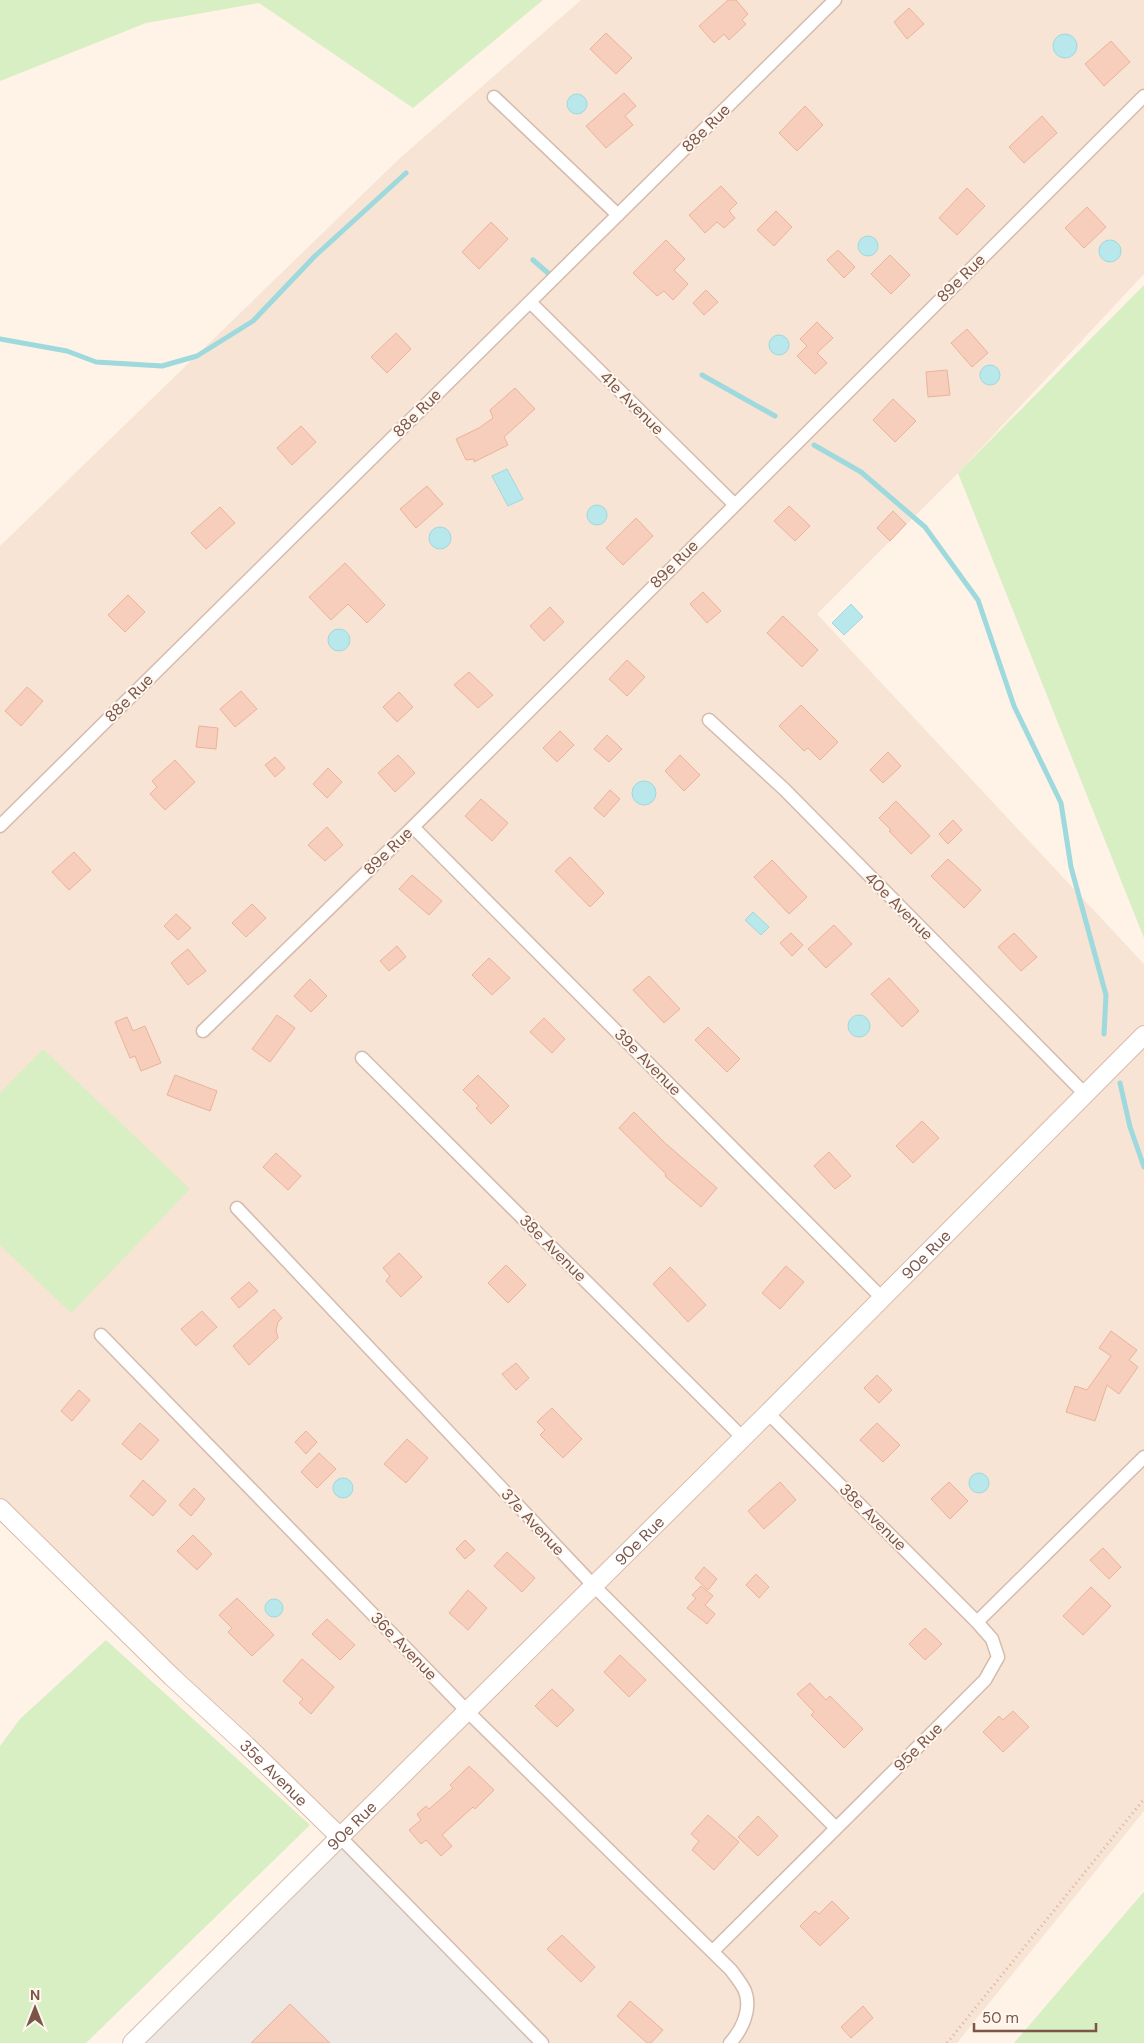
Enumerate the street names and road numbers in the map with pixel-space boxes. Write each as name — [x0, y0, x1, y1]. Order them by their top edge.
street label: 88e Rue — [677, 99, 735, 157]
street label: 89e Rue — [932, 249, 990, 307]
street label: 41e Avenue — [595, 366, 669, 440]
street label: 88e Rue — [388, 384, 446, 442]
street label: 89e Rue — [645, 535, 703, 593]
street label: 88e Rue — [100, 669, 158, 727]
street label: 89e Rue — [359, 822, 417, 880]
street label: 40e Avenue — [860, 867, 938, 945]
street label: 39e Avenue — [610, 1024, 686, 1100]
street label: 38e Avenue — [515, 1210, 591, 1286]
street label: 90e Rue — [896, 1225, 955, 1284]
street label: 38e Avenue — [835, 1479, 911, 1555]
street label: 37e Avenue — [497, 1484, 569, 1560]
street label: 90e Rue — [610, 1511, 669, 1570]
street label: 36e Avenue — [366, 1607, 442, 1685]
street label: 95e Rue — [889, 1718, 947, 1776]
street label: 35e Avenue — [236, 1735, 313, 1810]
street label: 90e Rue — [322, 1796, 381, 1855]

